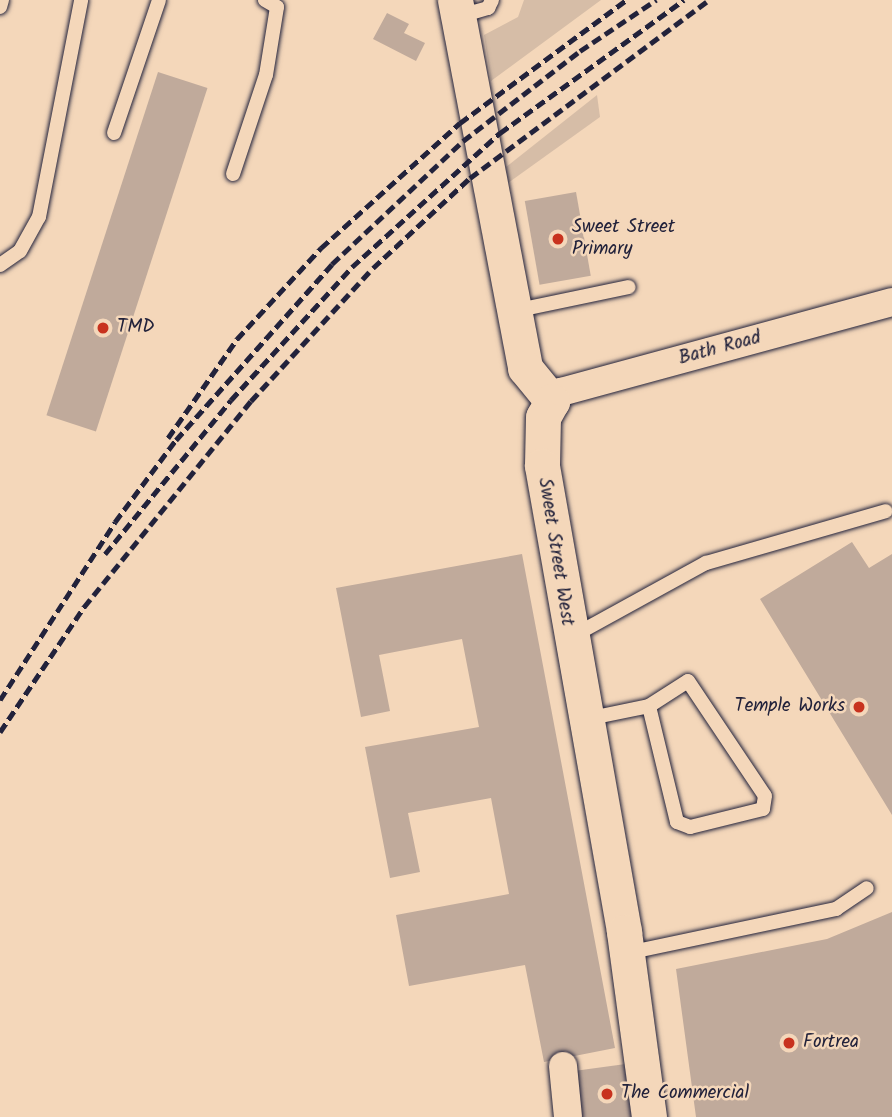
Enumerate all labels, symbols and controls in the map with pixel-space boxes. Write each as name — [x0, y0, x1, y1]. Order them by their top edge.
place label: Sweet Street Primary — [572, 217, 675, 261]
marker: Sweet Street Primary — [550, 231, 566, 247]
place label: TMD — [117, 317, 154, 339]
marker: TMD — [95, 320, 111, 336]
street label: Bath Road — [676, 327, 764, 371]
street label: Sweet Street West — [532, 476, 578, 628]
place label: Temple Works — [734, 696, 845, 718]
marker: Temple Works — [851, 699, 867, 715]
place label: Fortrea — [803, 1032, 859, 1054]
marker: Fortrea — [781, 1035, 797, 1051]
place label: The Commercial — [621, 1083, 749, 1105]
marker: The Commercial — [599, 1086, 615, 1102]

